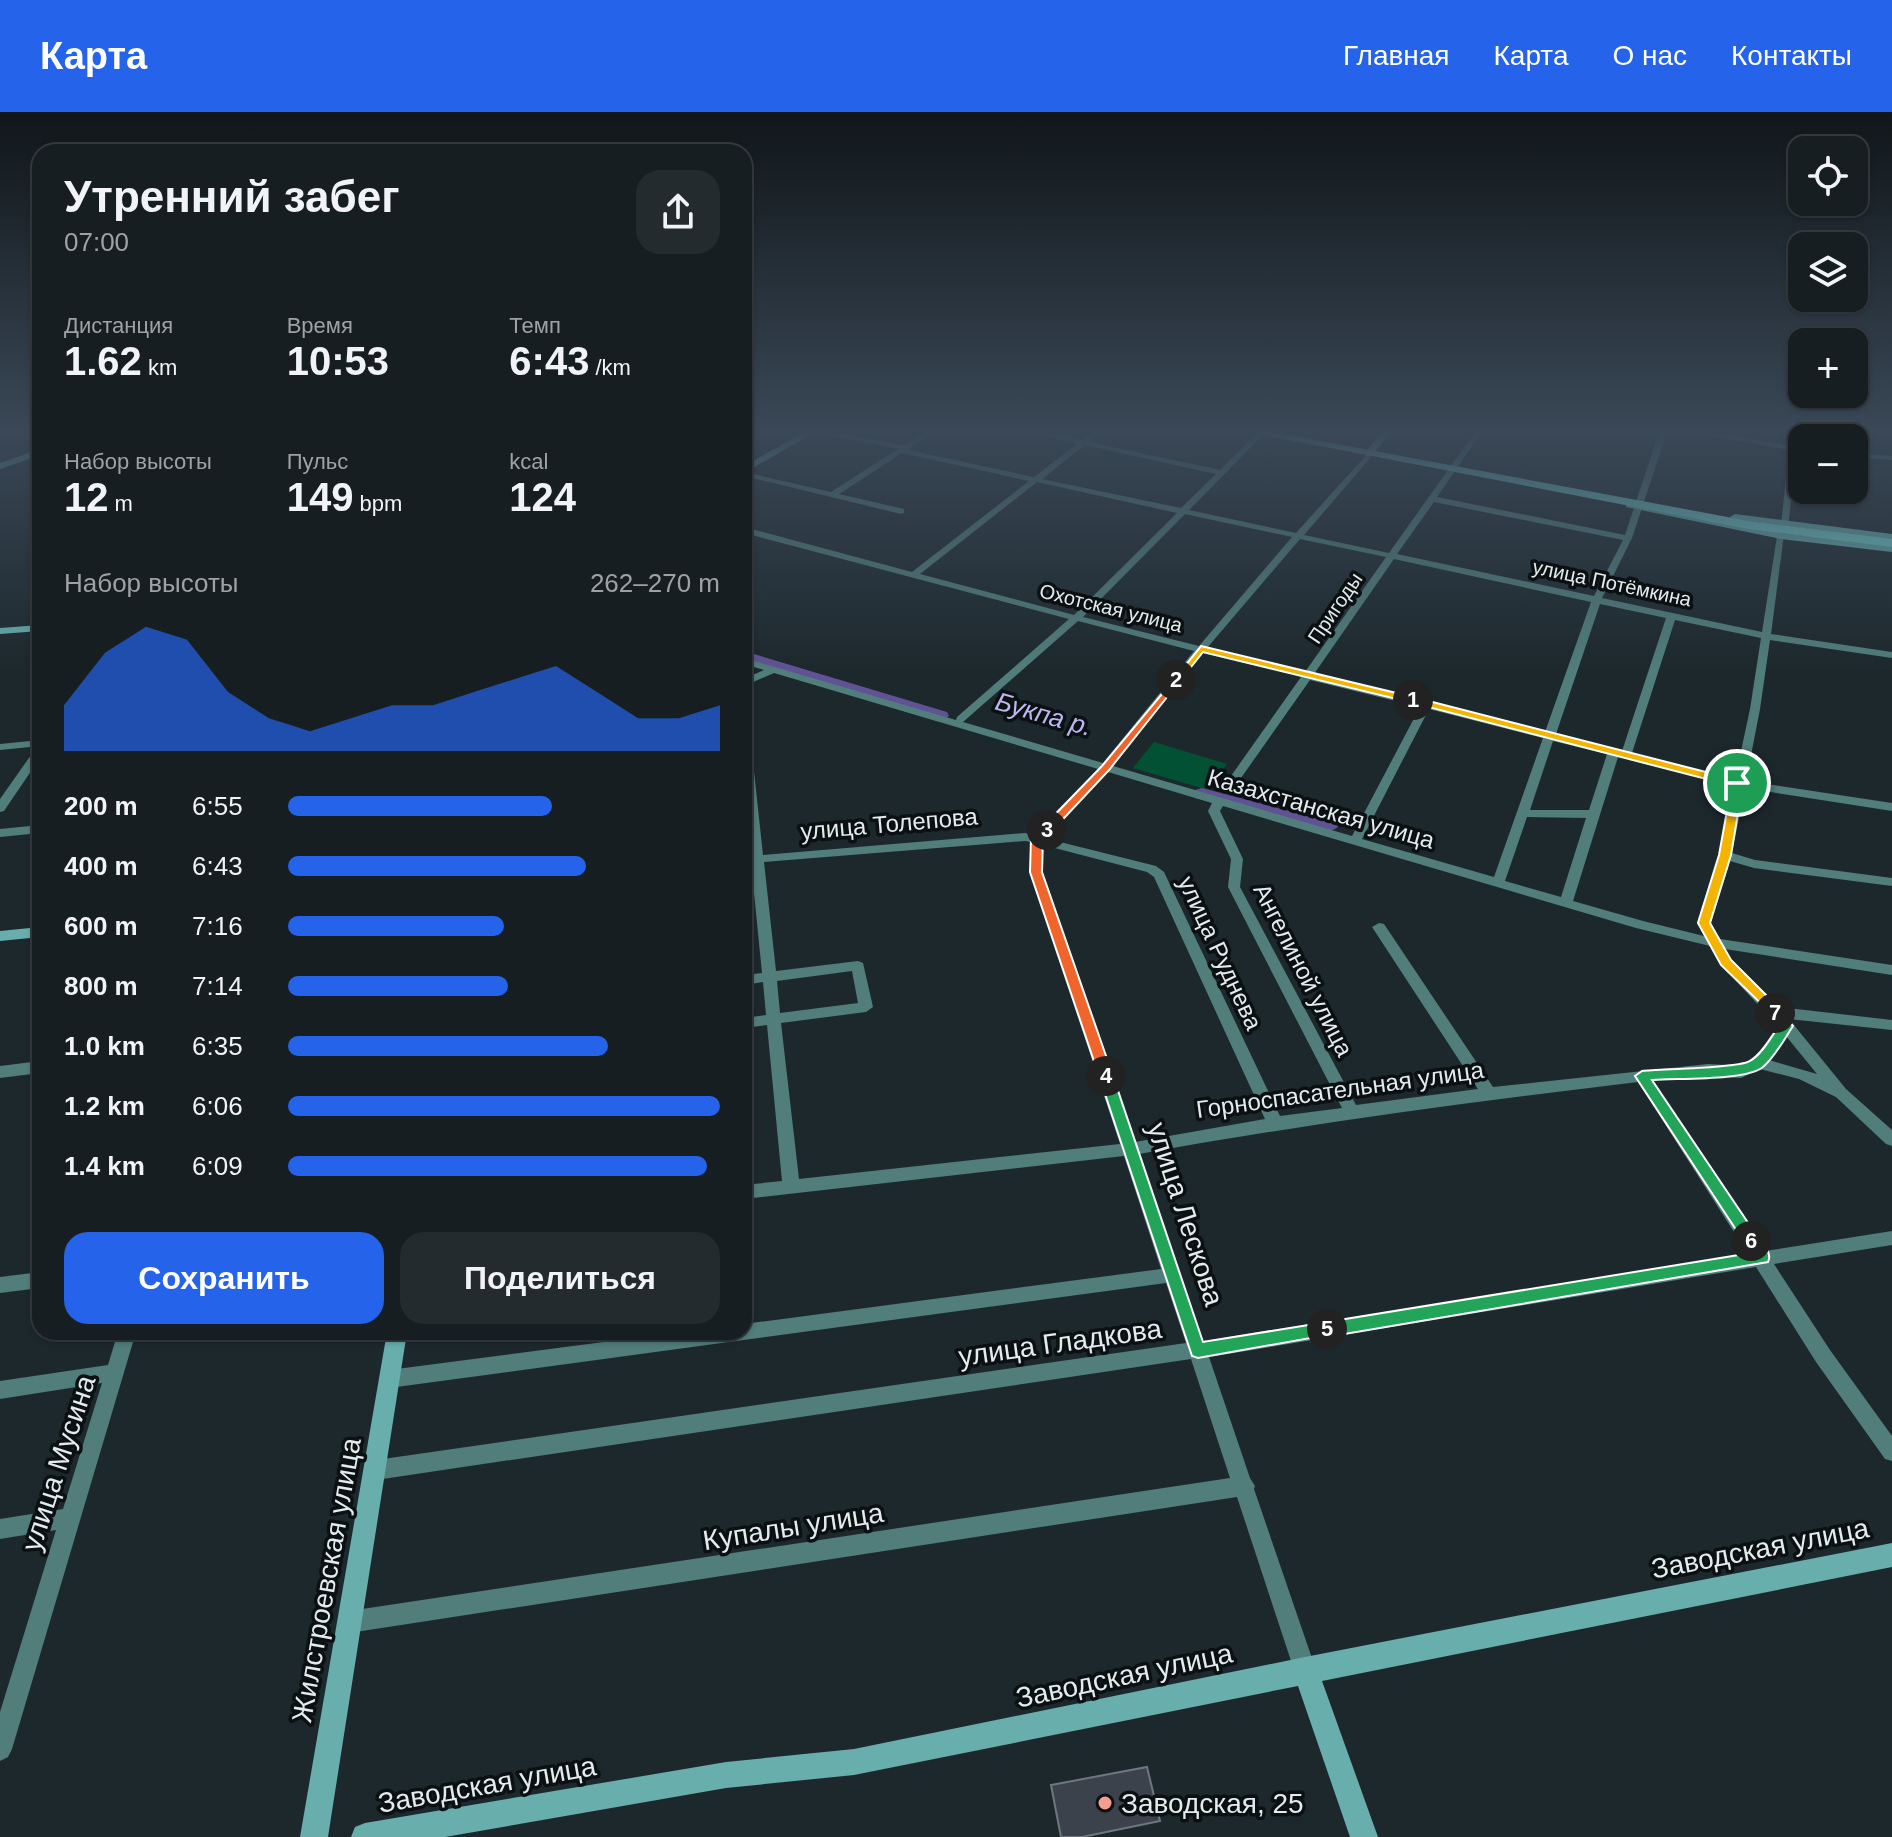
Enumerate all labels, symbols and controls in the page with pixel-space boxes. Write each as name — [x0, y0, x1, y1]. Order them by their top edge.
text: Карта — [40, 35, 147, 77]
text: Главная — [1343, 40, 1450, 71]
text: Карта — [1494, 40, 1568, 71]
text: О нас — [1612, 40, 1687, 71]
text: Контакты — [1731, 40, 1852, 71]
map controls — [1788, 136, 1868, 504]
button: locate — [1788, 136, 1868, 216]
button: share — [636, 170, 720, 254]
text: Утренний забег — [64, 172, 399, 221]
text: 07:00 — [64, 227, 129, 257]
button: layers — [1788, 232, 1868, 312]
text: Дистанция — [64, 313, 173, 338]
text: Время — [287, 313, 353, 338]
text: Темп — [509, 313, 561, 338]
button: + — [1788, 328, 1868, 408]
text: 1.62 — [64, 339, 142, 383]
text: 10:53 — [287, 339, 389, 383]
text: 6:43 — [509, 339, 589, 383]
text: km — [142, 355, 177, 380]
text: /km — [589, 355, 631, 380]
button: − — [1788, 424, 1868, 504]
text: Набор высоты — [64, 449, 212, 474]
text: Пульс — [287, 449, 348, 474]
text: kcal — [509, 449, 548, 474]
text: 12 — [64, 475, 109, 519]
text: 149 — [287, 475, 353, 519]
text: 124 — [509, 475, 576, 519]
text: m — [109, 491, 133, 516]
text: bpm — [353, 491, 402, 516]
street label: улица Потёмкина — [1531, 555, 1694, 611]
text: Набор высоты — [64, 568, 239, 598]
text: 262–270 m — [590, 568, 720, 598]
street label: Пригоды — [1303, 569, 1367, 647]
street label: Охотская улица — [1037, 580, 1186, 637]
pin: 2 — [1156, 660, 1196, 700]
text: 2 — [1170, 667, 1182, 692]
pin: 1 — [1393, 680, 1433, 720]
water label: Букпа р. — [992, 686, 1096, 742]
text: 1 — [1407, 687, 1419, 712]
pin — [1703, 749, 1771, 817]
icon: arrive — [1715, 761, 1759, 805]
street label: Казахстанская улица — [1205, 763, 1438, 854]
text: 200 m — [64, 791, 138, 821]
text: 6:55 — [192, 791, 243, 821]
street label: улица Толепова — [799, 802, 979, 845]
pin: 3 — [1027, 810, 1067, 850]
text: 3 — [1041, 817, 1053, 842]
text: 400 m — [64, 851, 138, 881]
text: 6:43 — [192, 851, 243, 881]
street label: улица Руднева — [1173, 872, 1268, 1034]
street label: Ангелиной улица — [1248, 879, 1359, 1061]
text: 600 m — [64, 911, 138, 941]
text: 7:16 — [192, 911, 243, 941]
text: 800 m — [64, 971, 138, 1001]
text: 7:14 — [192, 971, 243, 1001]
pin: 7 — [1755, 993, 1795, 1033]
text: 7 — [1769, 1000, 1781, 1025]
text: 1.0 km — [64, 1031, 145, 1061]
text: 6:35 — [192, 1031, 243, 1061]
pin: 4 — [1086, 1056, 1126, 1096]
street label: Горноспасательная улица — [1195, 1056, 1486, 1123]
text: 4 — [1100, 1063, 1112, 1088]
text: 1.2 km — [64, 1091, 145, 1121]
text: 6:06 — [192, 1091, 243, 1121]
street label: улица Лескова — [1141, 1119, 1230, 1310]
text: 1.4 km — [64, 1151, 145, 1181]
text: 6:09 — [192, 1151, 243, 1181]
pin: 6 — [1731, 1221, 1771, 1261]
text: 6 — [1745, 1228, 1757, 1253]
button: Сохранить — [64, 1232, 384, 1324]
button: Поделиться — [400, 1232, 720, 1324]
pin: 5 — [1307, 1309, 1347, 1349]
street label: улица Гладкова — [956, 1313, 1164, 1372]
text: 5 — [1321, 1316, 1333, 1341]
street label: улица Мусина — [15, 1371, 102, 1555]
street label: Жилстроевская улица — [286, 1435, 367, 1725]
street label: Купалы улица — [701, 1497, 886, 1556]
street label: Заводская улица — [1649, 1512, 1872, 1585]
street label: Заводская улица — [1013, 1637, 1236, 1714]
street label: Заводская улица — [376, 1750, 599, 1819]
place label: Заводская, 25 — [1121, 1788, 1304, 1819]
marker: Заводская, 25 — [1096, 1794, 1114, 1812]

